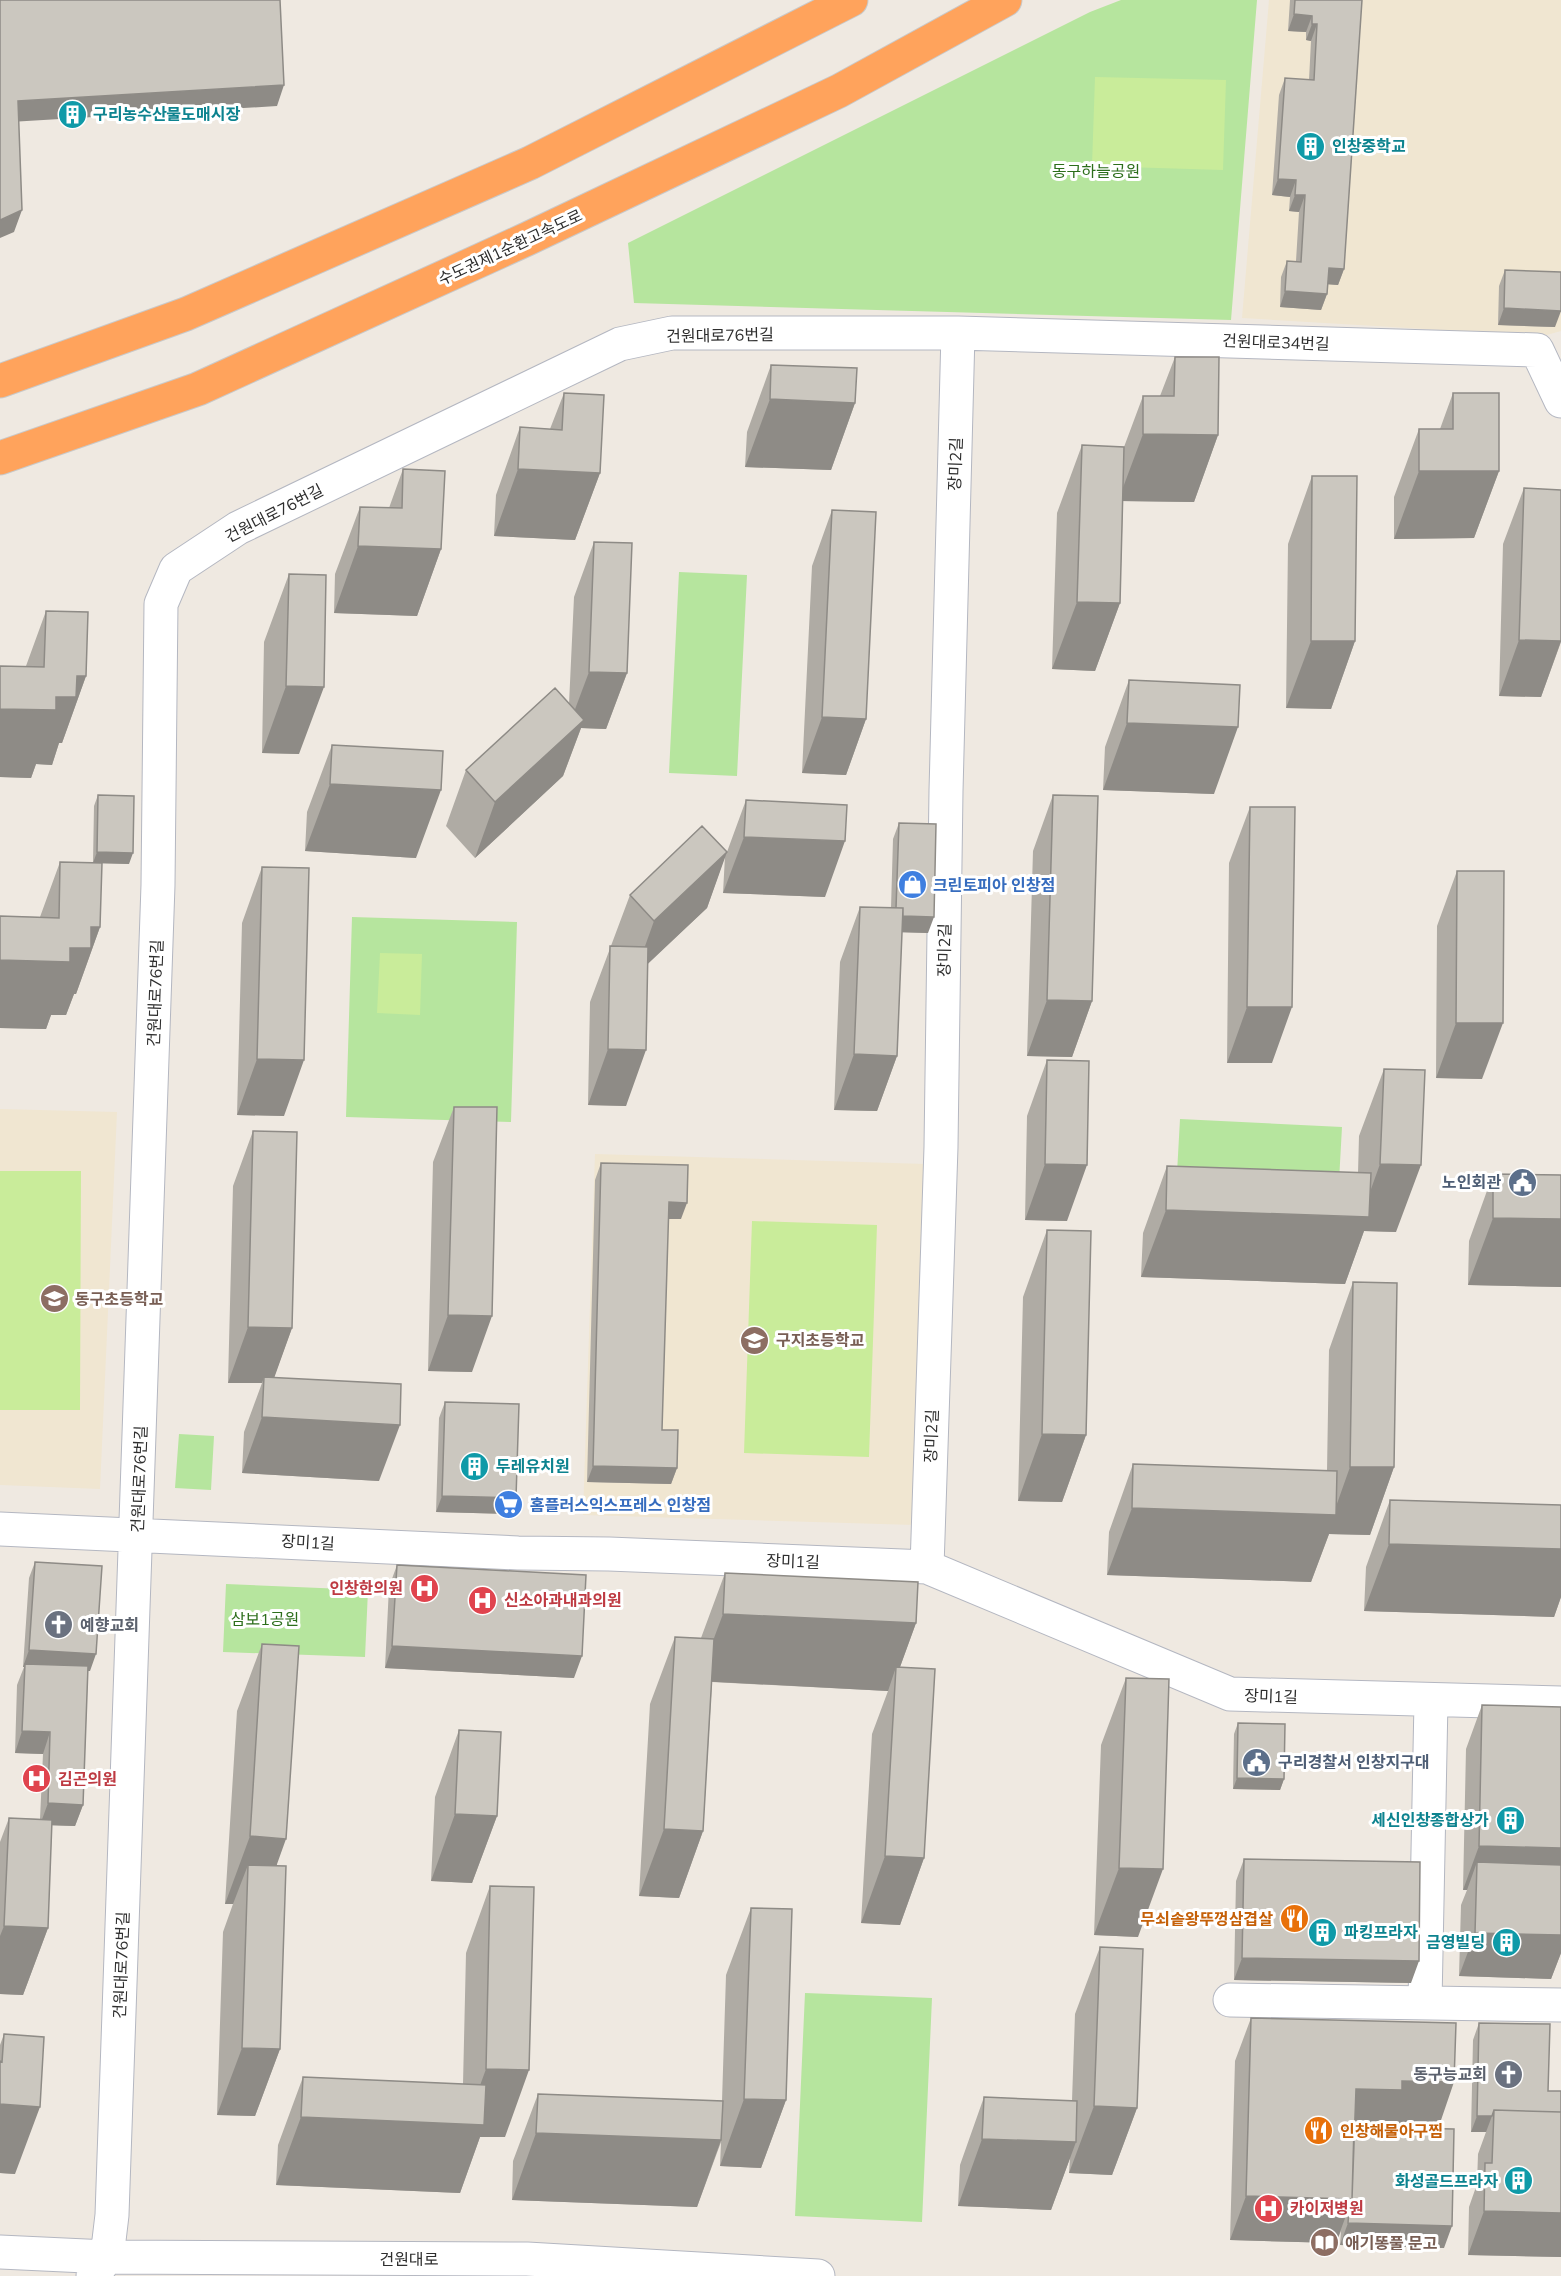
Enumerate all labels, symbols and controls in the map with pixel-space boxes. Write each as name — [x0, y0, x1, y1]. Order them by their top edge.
building icon: 구리농수산물도매시장 — [56, 98, 88, 130]
place label: 구리농수산물도매시장 — [93, 104, 240, 124]
building icon: 인창중학교 — [1295, 130, 1327, 162]
place label: 인창중학교 — [1332, 136, 1406, 156]
park label: 동구하늘공원 — [1052, 161, 1140, 181]
street label: 수도권제1순환고속도로 — [435, 205, 586, 289]
street label: 건원대로76번길 — [666, 324, 774, 346]
street label: 건원대로34번길 — [1222, 330, 1330, 354]
street label: 장미2길 — [944, 437, 966, 491]
street label: 건원대로76번길 — [222, 480, 326, 546]
shop icon: 크린토피아 인창점 — [896, 869, 928, 901]
place label: 크린토피아 인창점 — [933, 875, 1055, 895]
street label: 장미2길 — [934, 923, 954, 977]
street label: 건원대로76번길 — [143, 939, 167, 1047]
public building icon: 노인회관 — [1506, 1166, 1538, 1198]
place label: 노인회관 — [1442, 1172, 1501, 1192]
school or university icon: 동구초등학교 — [38, 1283, 70, 1315]
place label: 동구초등학교 — [75, 1289, 164, 1309]
school or university icon: 구지초등학교 — [739, 1324, 771, 1356]
place label: 구지초등학교 — [776, 1330, 865, 1350]
street label: 장미2길 — [920, 1409, 942, 1463]
street label: 건원대로76번길 — [127, 1425, 151, 1533]
building icon: 두레유치원 — [459, 1450, 491, 1482]
place label: 두레유치원 — [496, 1456, 570, 1476]
supermarket icon: 홈플러스익스프레스 인창점 — [493, 1489, 525, 1521]
place label: 홈플러스익스프레스 인창점 — [530, 1495, 711, 1515]
street label: 장미1길 — [281, 1531, 335, 1553]
street label: 장미1길 — [766, 1550, 820, 1572]
hospital icon: 인창한의원 — [408, 1572, 440, 1604]
place label: 인창한의원 — [329, 1578, 403, 1598]
hospital icon: 신소아과내과의원 — [467, 1584, 499, 1616]
place label: 신소아과내과의원 — [504, 1590, 622, 1610]
church icon: 예향교회 — [43, 1609, 75, 1641]
park label: 삼보1공원 — [231, 1609, 299, 1629]
place label: 예향교회 — [80, 1615, 139, 1635]
street label: 장미1길 — [1244, 1685, 1298, 1707]
public building icon: 구리경찰서 인창지구대 — [1241, 1746, 1273, 1778]
place label: 구리경찰서 인창지구대 — [1278, 1752, 1430, 1772]
hospital icon: 김곤의원 — [21, 1763, 53, 1795]
place label: 김곤의원 — [58, 1769, 117, 1789]
building icon: 세신인창종합상가 — [1494, 1804, 1526, 1836]
place label: 세신인창종합상가 — [1371, 1810, 1489, 1830]
restaurant icon: 무쇠솥왕뚜껑삼겹살 — [1278, 1903, 1310, 1935]
place label: 무쇠솥왕뚜껑삼겹살 — [1141, 1909, 1273, 1929]
street label: 건원대로76번길 — [109, 1911, 133, 2019]
building icon: 파킹프라자 — [1307, 1916, 1339, 1948]
place label: 파킹프라자 — [1344, 1922, 1418, 1942]
building icon: 금영빌딩 — [1490, 1926, 1522, 1958]
place label: 금영빌딩 — [1426, 1932, 1485, 1952]
church icon: 동구능교회 — [1492, 2058, 1524, 2090]
place label: 동구능교회 — [1413, 2064, 1487, 2084]
restaurant icon: 인창해물아구찜 — [1303, 2115, 1335, 2147]
place label: 인창해물아구찜 — [1340, 2121, 1443, 2141]
building icon: 화성골드프라자 — [1503, 2165, 1535, 2197]
place label: 화성골드프라자 — [1395, 2171, 1498, 2191]
hospital icon: 카이저병원 — [1253, 2192, 1285, 2224]
place label: 카이저병원 — [1290, 2198, 1364, 2218]
library icon: 애기똥풀 문고 — [1308, 2227, 1340, 2259]
place label: 애기똥풀 문고 — [1345, 2233, 1438, 2253]
street label: 건원대로 — [380, 2249, 439, 2269]

